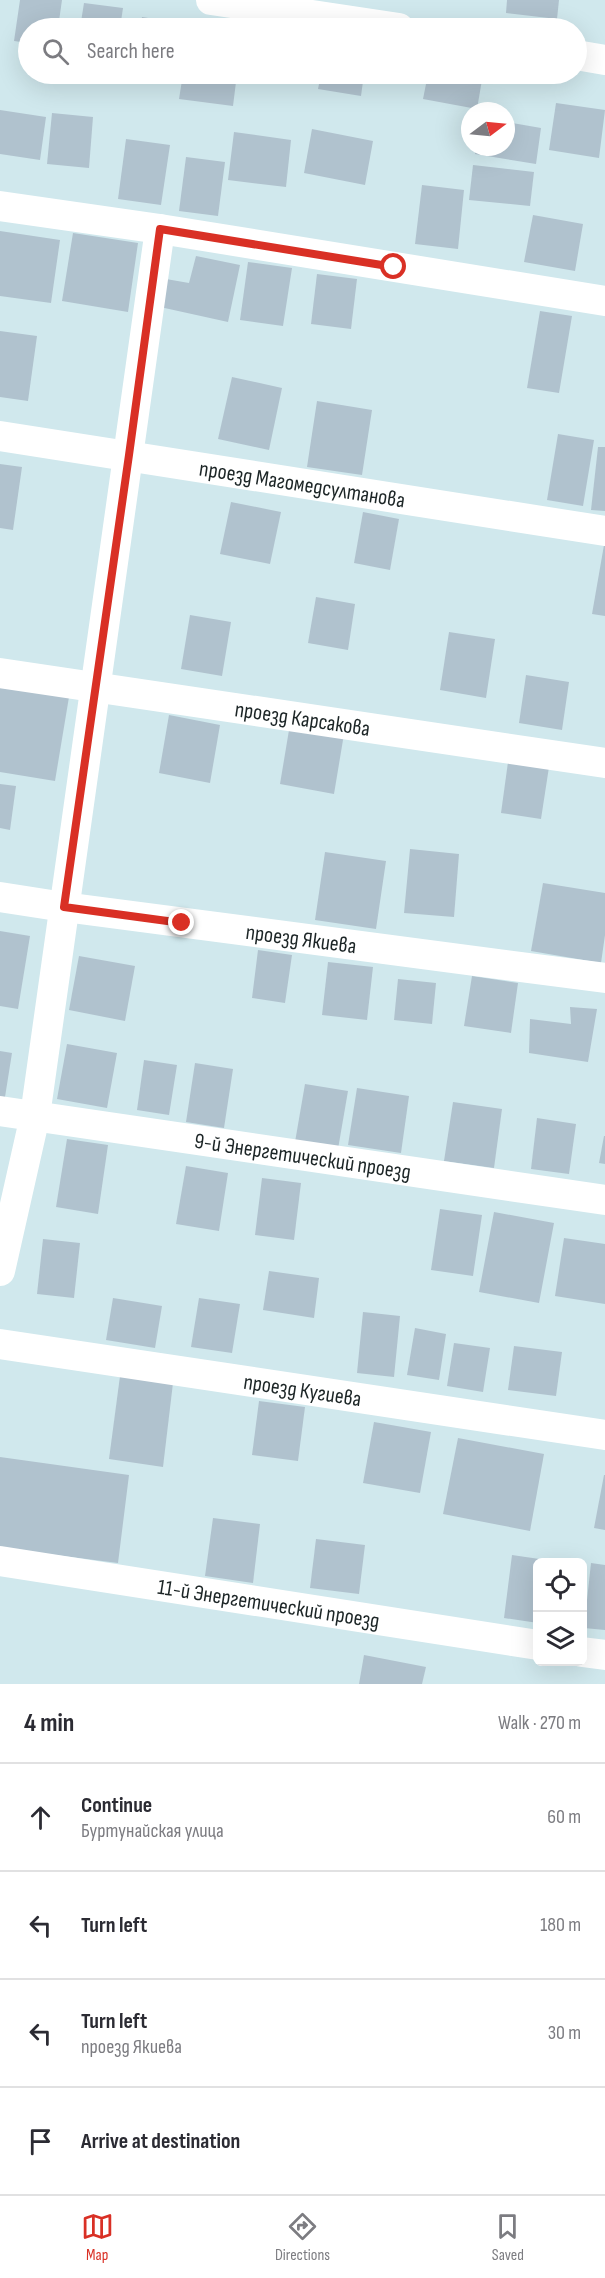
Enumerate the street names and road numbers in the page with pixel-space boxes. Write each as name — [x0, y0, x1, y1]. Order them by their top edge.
street label: проезд Магомедсултанова — [197, 455, 407, 514]
street label: проезд Карсакова — [233, 696, 372, 743]
street label: проезд Якиева — [244, 919, 358, 960]
street label: 9-й Энергетический проезд — [192, 1128, 413, 1186]
street label: проезд Кугиева — [242, 1369, 363, 1413]
street label: 11-й Энергетический проезд — [156, 1574, 381, 1635]

